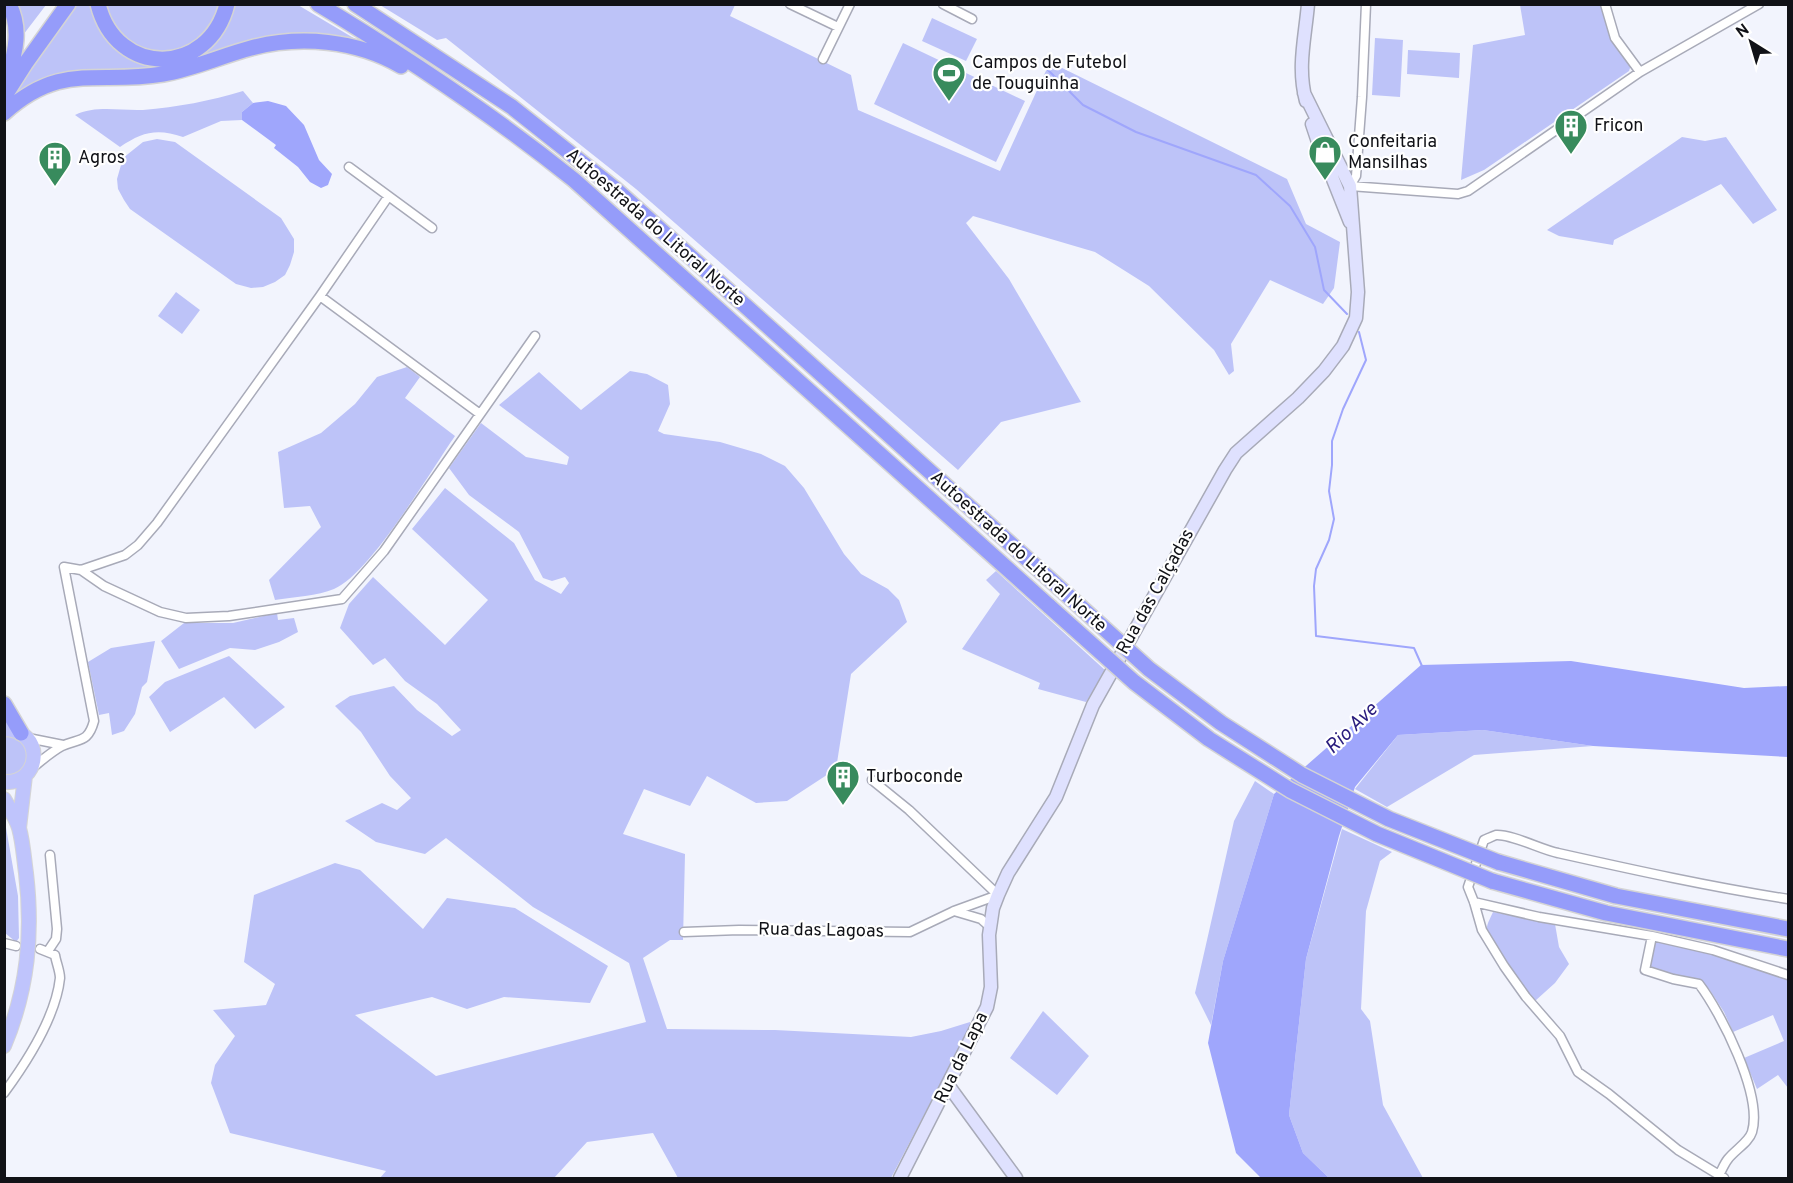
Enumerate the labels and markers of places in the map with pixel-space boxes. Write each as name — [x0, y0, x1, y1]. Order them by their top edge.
place label: Campos de Futebol de Touguinha — [972, 52, 1127, 96]
sports icon: Campos de Futebol de Touguinha — [931, 55, 967, 102]
building icon: Fricon — [1553, 108, 1589, 155]
place label: Fricon — [1594, 115, 1643, 138]
place label: Confeitaria Mansilhas — [1348, 131, 1437, 175]
shop icon: Confeitaria Mansilhas — [1307, 134, 1343, 181]
building icon: Agros — [37, 140, 73, 187]
place label: Agros — [78, 147, 125, 170]
building icon: Turboconde — [825, 759, 861, 806]
place label: Turboconde — [866, 766, 963, 789]

